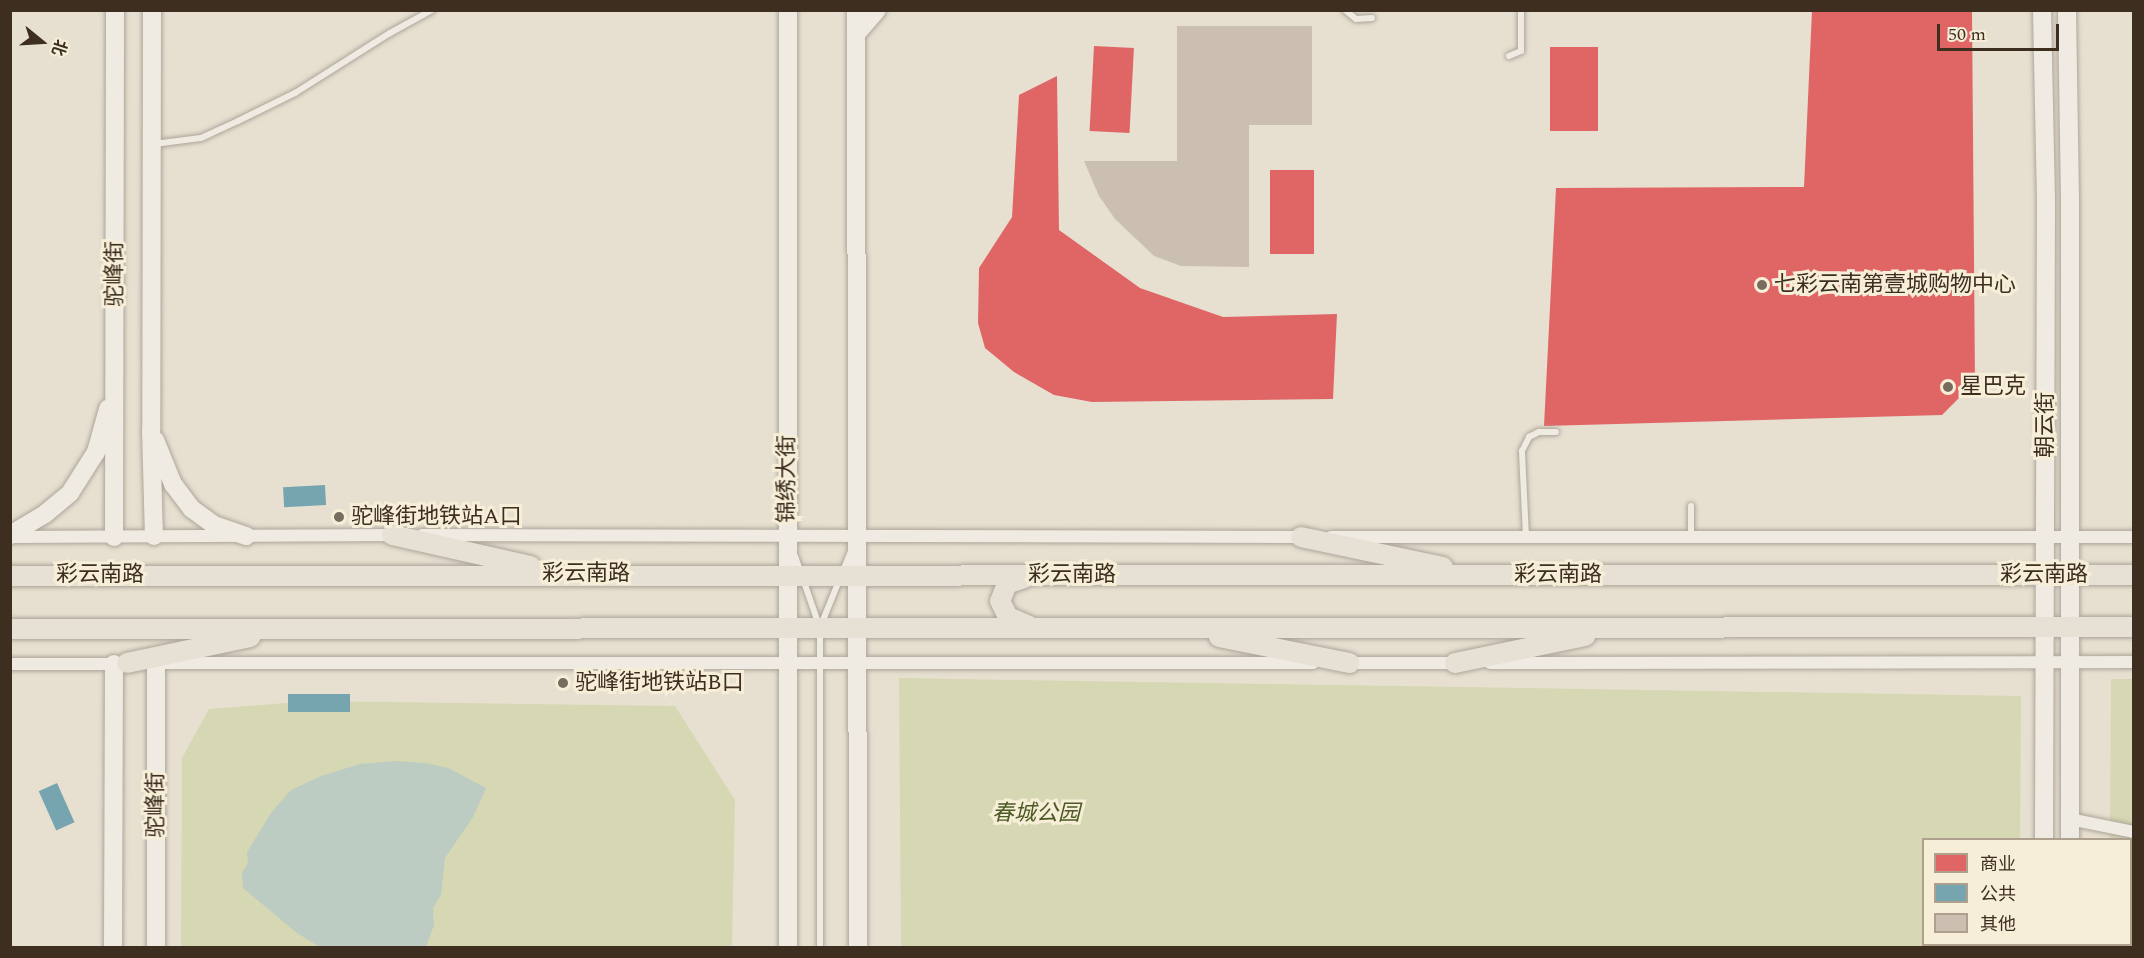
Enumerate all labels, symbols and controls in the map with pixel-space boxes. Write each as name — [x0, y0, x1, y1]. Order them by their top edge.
north arrow — [12, 12, 72, 72]
scale bar — [1940, 12, 2062, 50]
text: 50 m — [1948, 21, 1986, 48]
text: 北 — [45, 36, 73, 59]
street label: 驼峰街 — [102, 241, 128, 307]
place label: 七彩云南第壹城购物中心 — [1774, 272, 2016, 298]
marker: 七彩云南第壹城购物中心 — [1755, 278, 1769, 292]
place label: 星巴克 — [1960, 374, 2026, 400]
marker: 星巴克 — [1941, 380, 1955, 394]
street label: 朝云街 — [2033, 392, 2059, 458]
street label: 锦绣大街 — [774, 435, 800, 523]
place label: 驼峰街地铁站A口 — [351, 504, 521, 530]
marker: 驼峰街地铁站A口 — [332, 510, 346, 524]
street label: 彩云南路 — [542, 561, 630, 587]
street label: 彩云南路 — [56, 562, 144, 588]
street label: 彩云南路 — [1028, 562, 1116, 588]
street label: 彩云南路 — [1514, 562, 1602, 588]
street label: 彩云南路 — [2000, 562, 2088, 588]
place label: 驼峰街地铁站B口 — [575, 670, 743, 696]
marker: 驼峰街地铁站B口 — [556, 676, 570, 690]
street label: 驼峰街 — [143, 772, 169, 838]
park label: 春城公园 — [992, 801, 1080, 827]
legend — [1922, 838, 2132, 946]
text: 商业 — [1980, 851, 2016, 878]
text: 公共 — [1980, 881, 2016, 908]
text: 其他 — [1980, 911, 2016, 938]

